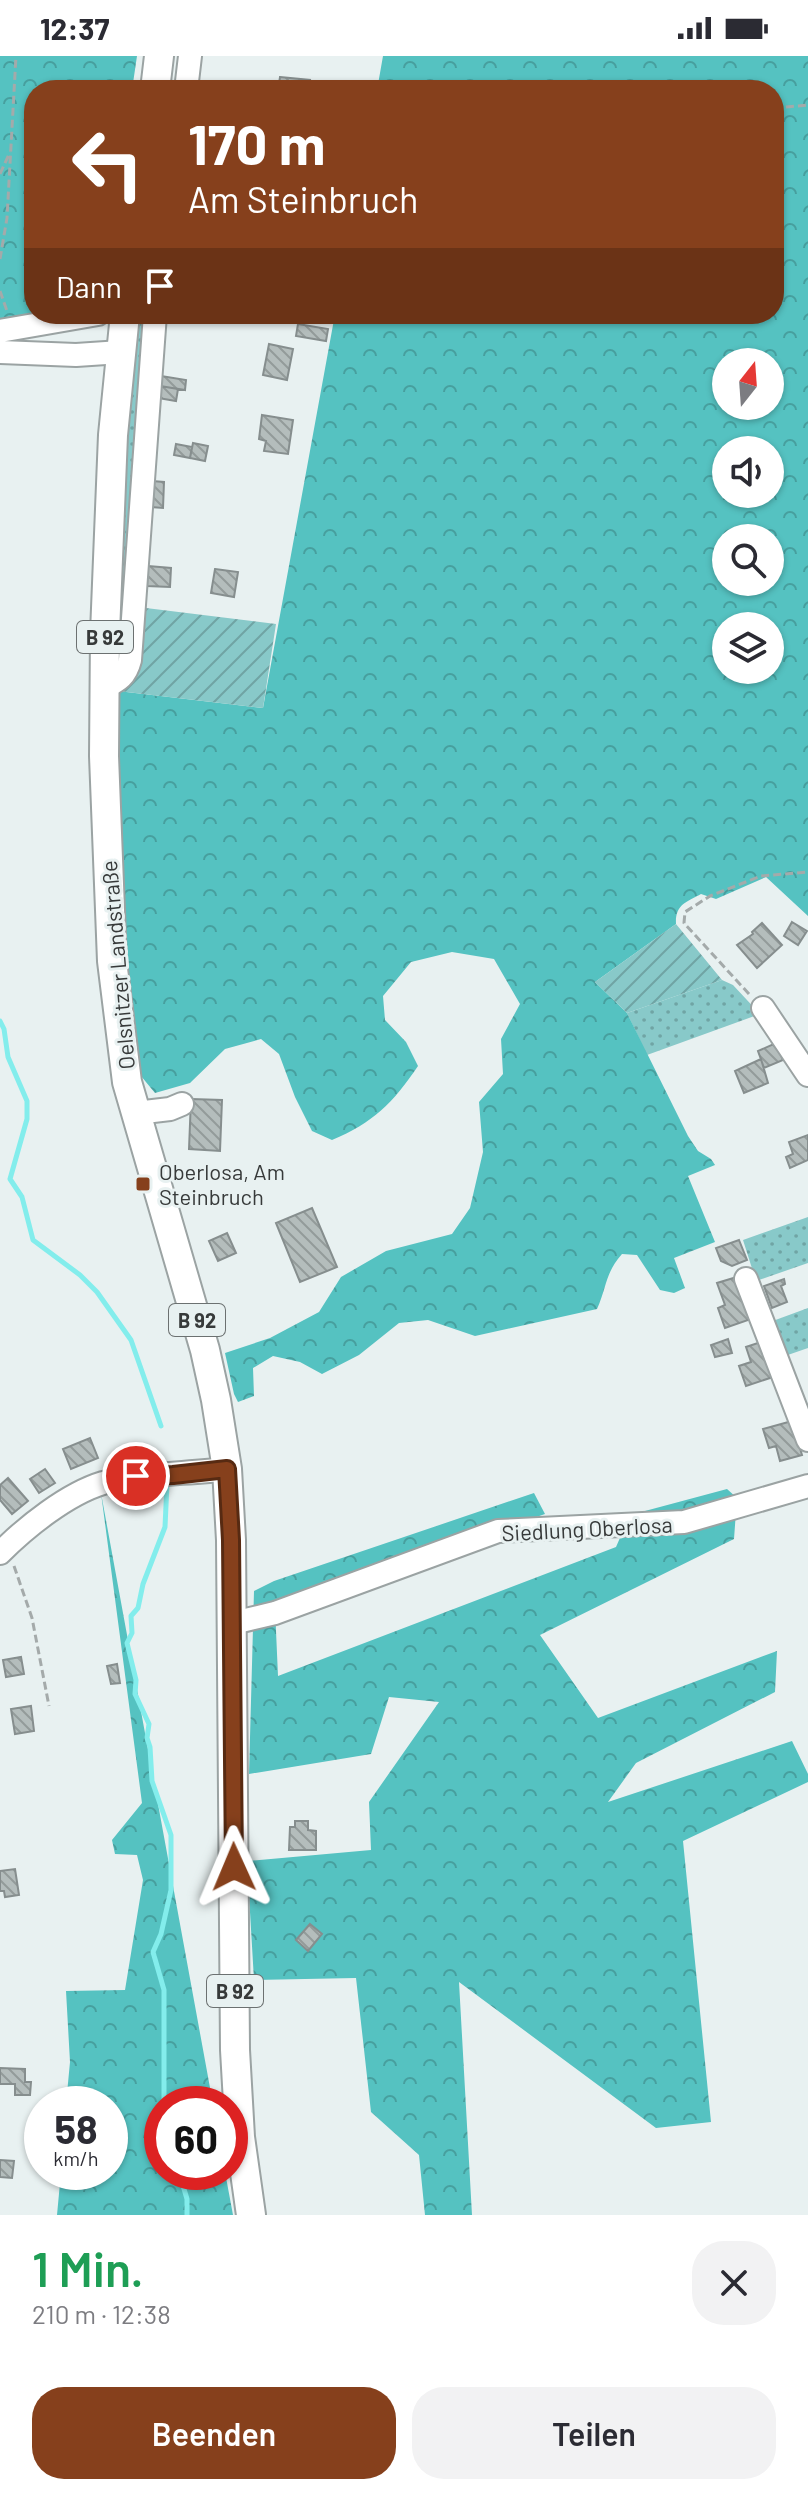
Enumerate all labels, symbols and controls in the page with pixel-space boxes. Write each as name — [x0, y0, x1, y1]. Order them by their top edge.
text: 12:37 — [40, 10, 109, 46]
text: 170 m — [188, 109, 325, 176]
icon: left — [56, 112, 160, 216]
text: Am Steinbruch — [188, 177, 418, 220]
icon: arrive — [138, 264, 182, 308]
text: Dann — [56, 268, 122, 304]
north arrow — [712, 348, 784, 420]
map controls — [712, 348, 784, 684]
button: sound — [712, 436, 784, 508]
button: search — [712, 524, 784, 596]
button: layers — [712, 612, 784, 684]
road number: B 92 — [77, 621, 133, 653]
street label: Oelsnitzer Landstraße — [95, 859, 139, 1071]
place label: Oberlosa, Am Steinbruch — [159, 1158, 285, 1209]
marker: Oberlosa, Am Steinbruch — [134, 1175, 152, 1193]
road number: B 92 — [169, 1304, 225, 1336]
pin — [102, 1442, 170, 1510]
icon: arrive — [114, 1454, 158, 1498]
street label: Siedlung Oberlosa — [501, 1511, 673, 1545]
position arrow — [192, 1825, 276, 1909]
road number: B 92 — [207, 1975, 263, 2007]
speed limit sign: 60 — [144, 2086, 248, 2190]
text: 58 — [54, 2104, 98, 2152]
text: km/h — [53, 2146, 99, 2170]
text: 1 Min. — [32, 2239, 144, 2297]
button: close — [692, 2241, 776, 2325]
text: 210 m · 12:38 — [32, 2298, 171, 2329]
button: Beenden — [32, 2387, 396, 2479]
button: Teilen — [412, 2387, 776, 2479]

